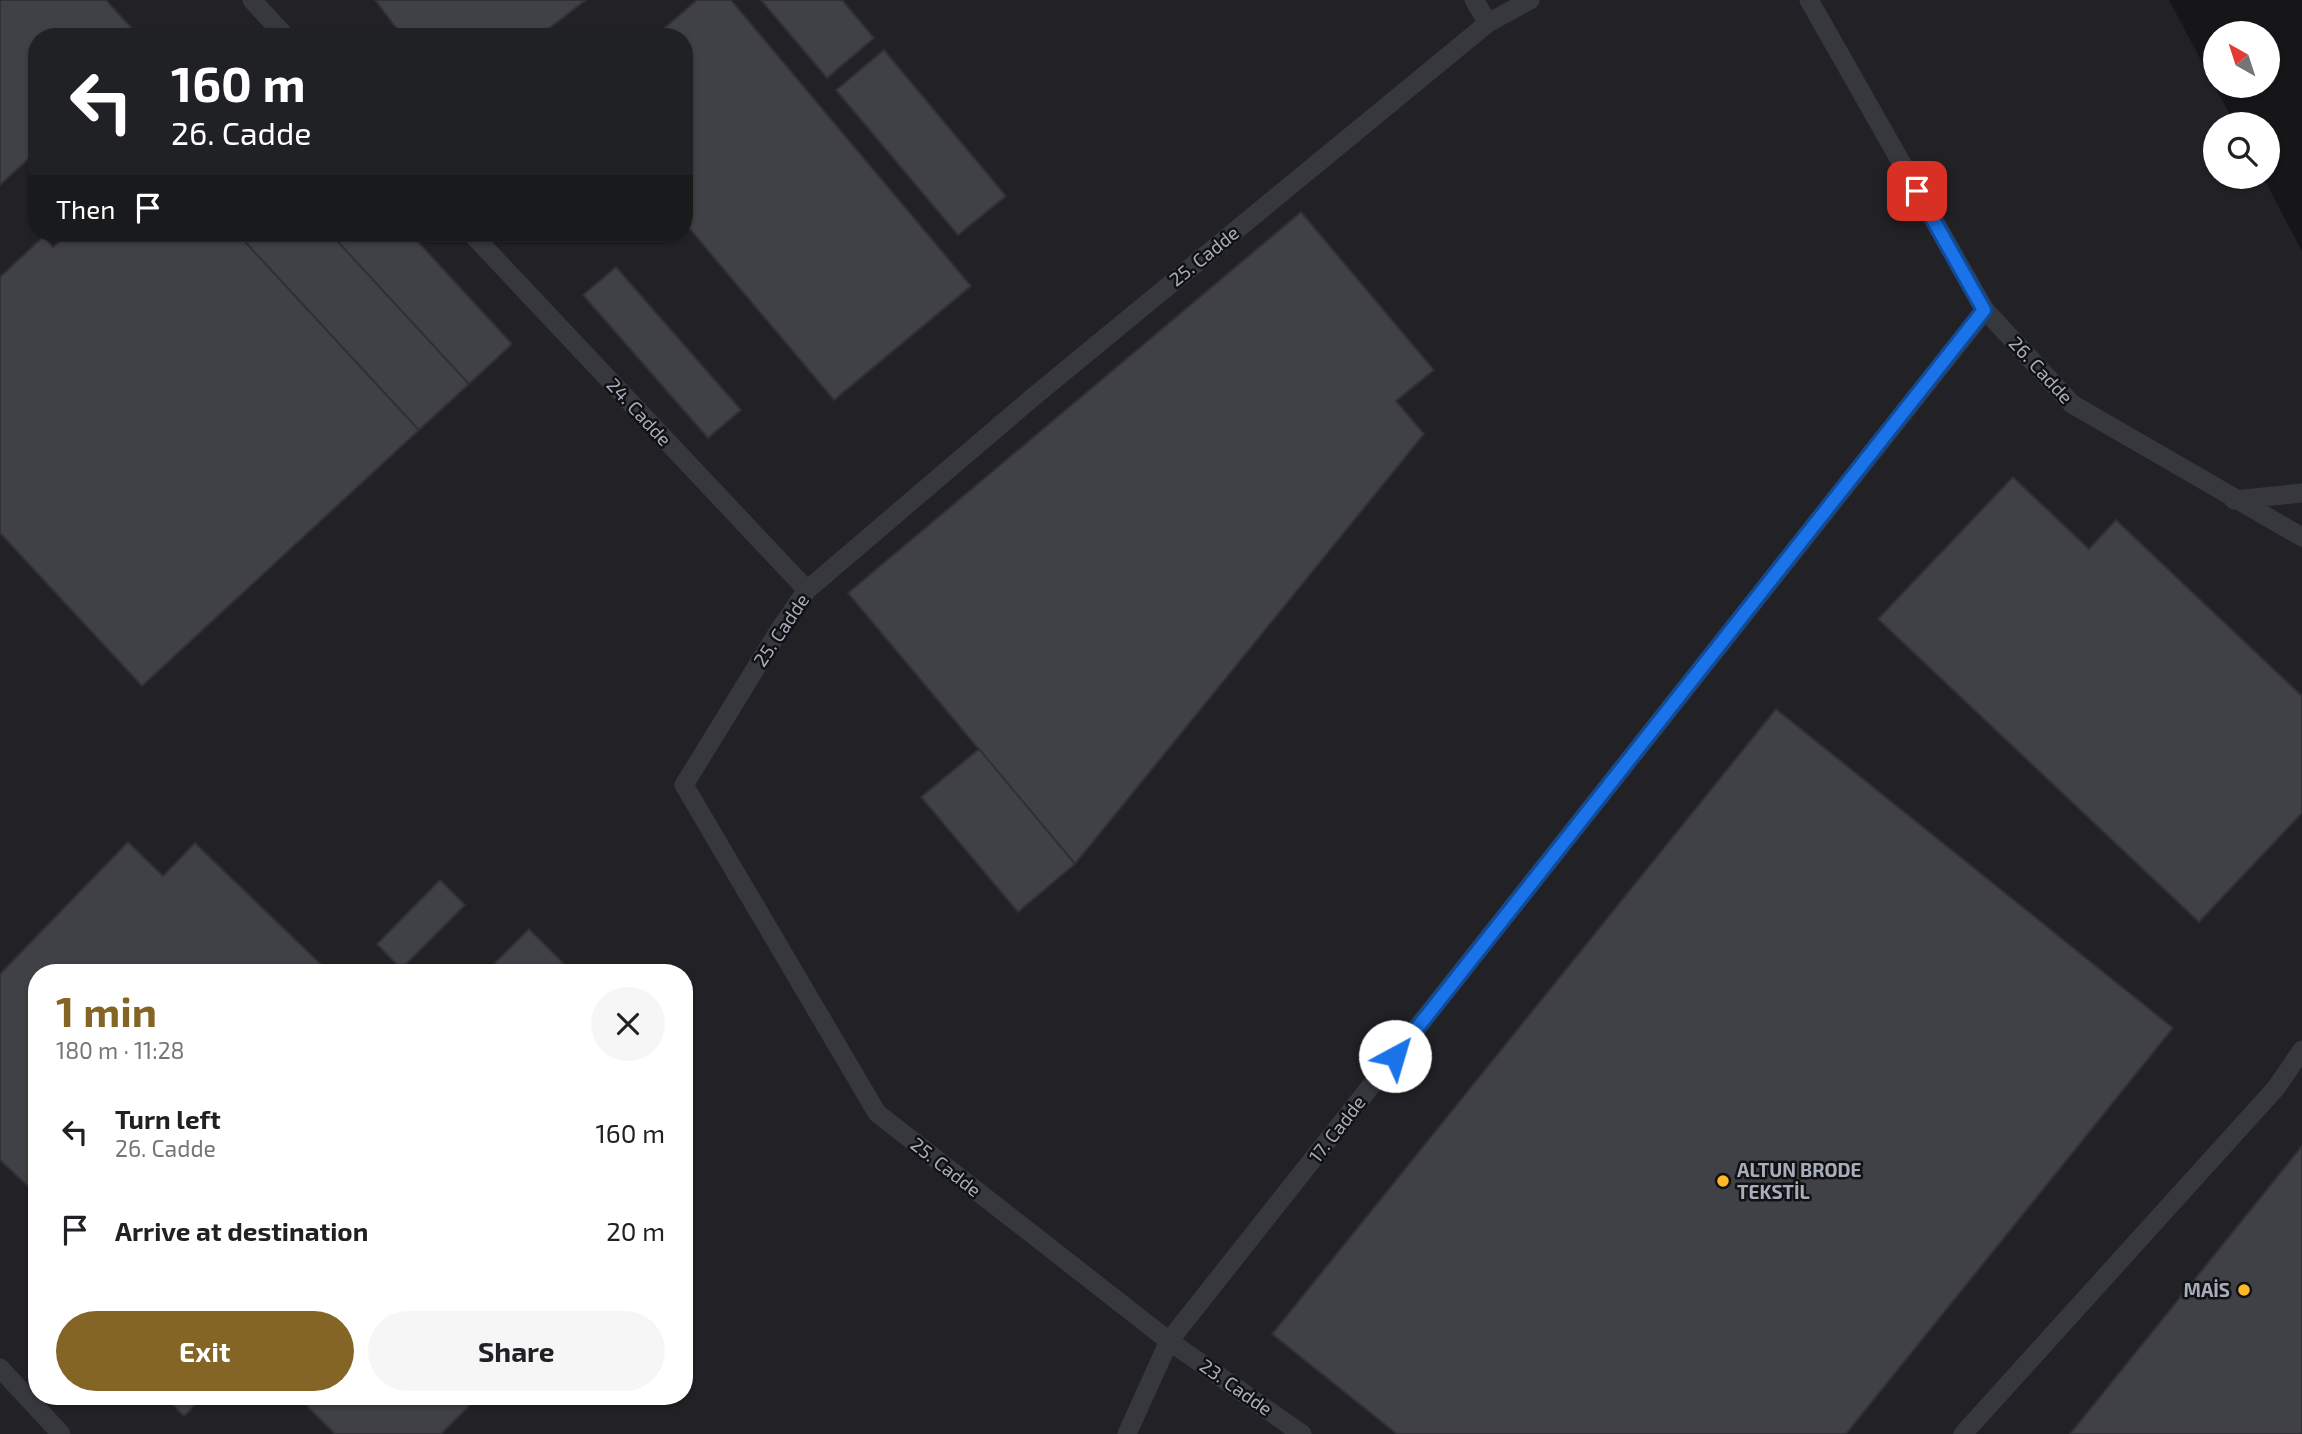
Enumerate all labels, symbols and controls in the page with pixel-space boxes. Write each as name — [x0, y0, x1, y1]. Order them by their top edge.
north arrow — [2203, 21, 2280, 98]
map controls — [2203, 21, 2280, 189]
text: 160 m — [171, 53, 306, 112]
icon: left — [56, 56, 147, 147]
button: search — [2203, 112, 2280, 189]
text: 26. Cadde — [171, 113, 311, 151]
pin — [1887, 161, 1947, 221]
icon: arrive — [1898, 172, 1936, 210]
icon: arrive — [129, 189, 167, 227]
text: Then — [56, 193, 115, 224]
street label: 25. Cadde — [1164, 221, 1243, 291]
street label: 26. Cadde — [2005, 331, 2078, 408]
street label: 24. Cadde — [602, 373, 676, 450]
street label: 25. Cadde — [748, 589, 813, 670]
text: 1 min — [56, 985, 157, 1035]
button: close — [591, 987, 665, 1061]
position arrow — [1358, 1019, 1432, 1093]
text: 180 m · 11:28 — [56, 1036, 185, 1064]
street label: 17. Cadde — [1303, 1091, 1370, 1167]
text: Turn left — [115, 1103, 221, 1134]
icon: left — [56, 1113, 94, 1151]
text: 160 m — [596, 1117, 665, 1148]
street label: 25. Cadde — [907, 1132, 986, 1201]
text: 26. Cadde — [115, 1134, 216, 1162]
place label: ALTUN BRODE TEKSTİL — [1737, 1158, 1861, 1203]
marker: ALTUN BRODE TEKSTİL — [1715, 1173, 1731, 1189]
icon: arrive — [56, 1211, 94, 1249]
text: Arrive at destination — [115, 1215, 368, 1246]
text: 20 m — [606, 1215, 665, 1246]
place label: MAİS — [2184, 1278, 2230, 1301]
marker: MAİS — [2236, 1282, 2252, 1298]
button: Exit — [56, 1311, 354, 1391]
button: Share — [368, 1311, 665, 1391]
street label: 23. Cadde — [1196, 1353, 1277, 1420]

